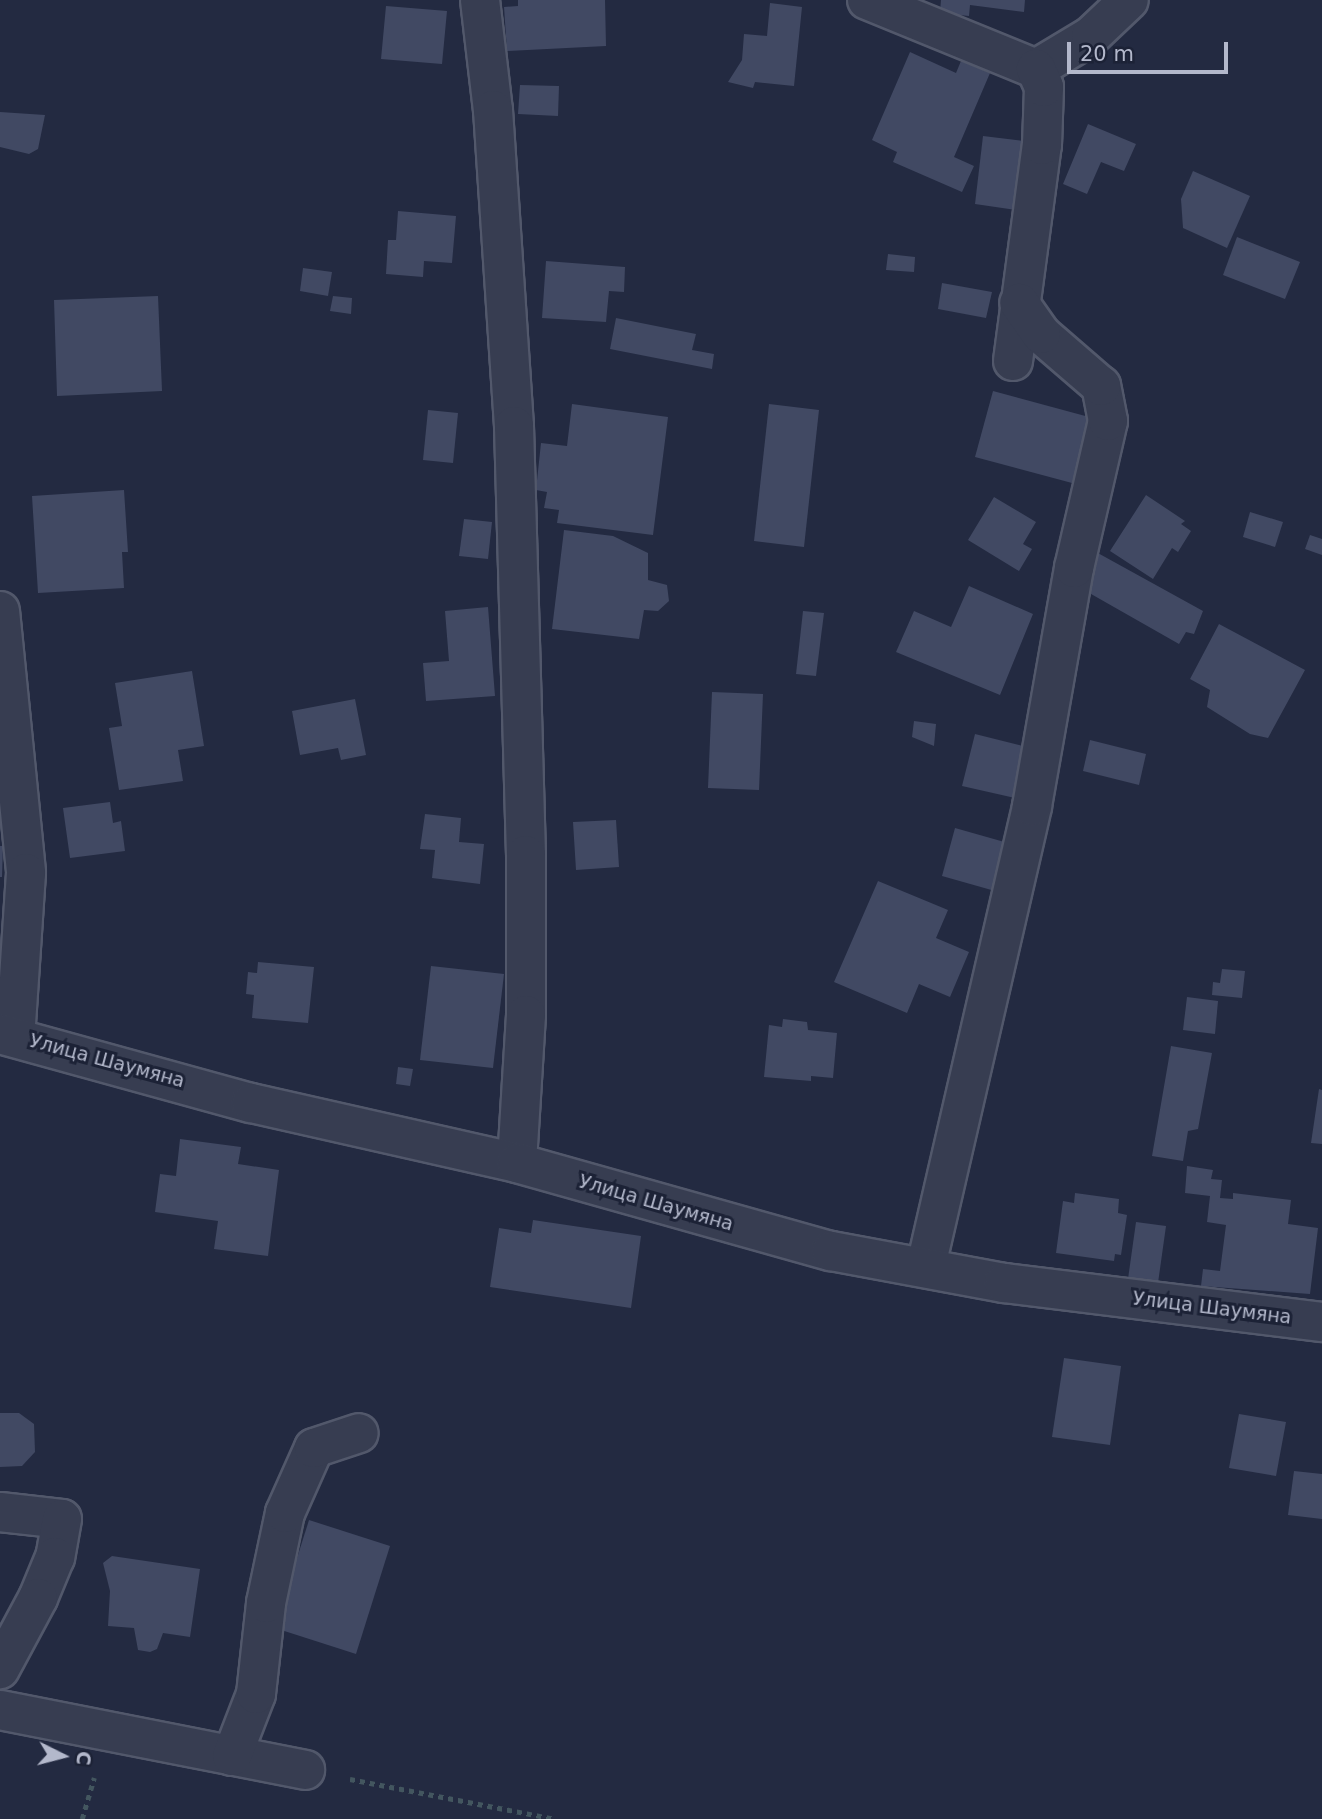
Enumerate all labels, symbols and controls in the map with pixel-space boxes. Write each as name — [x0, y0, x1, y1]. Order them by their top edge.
scale bar — [1070, 28, 1231, 72]
text: 20 m — [1080, 42, 1134, 66]
street label: Улица Шаумяна — [27, 1029, 187, 1093]
street label: Улица Шаумяна — [576, 1170, 736, 1236]
street label: Улица Шаумяна — [1131, 1287, 1293, 1329]
north arrow — [28, 1721, 98, 1791]
text: С — [72, 1750, 96, 1766]

